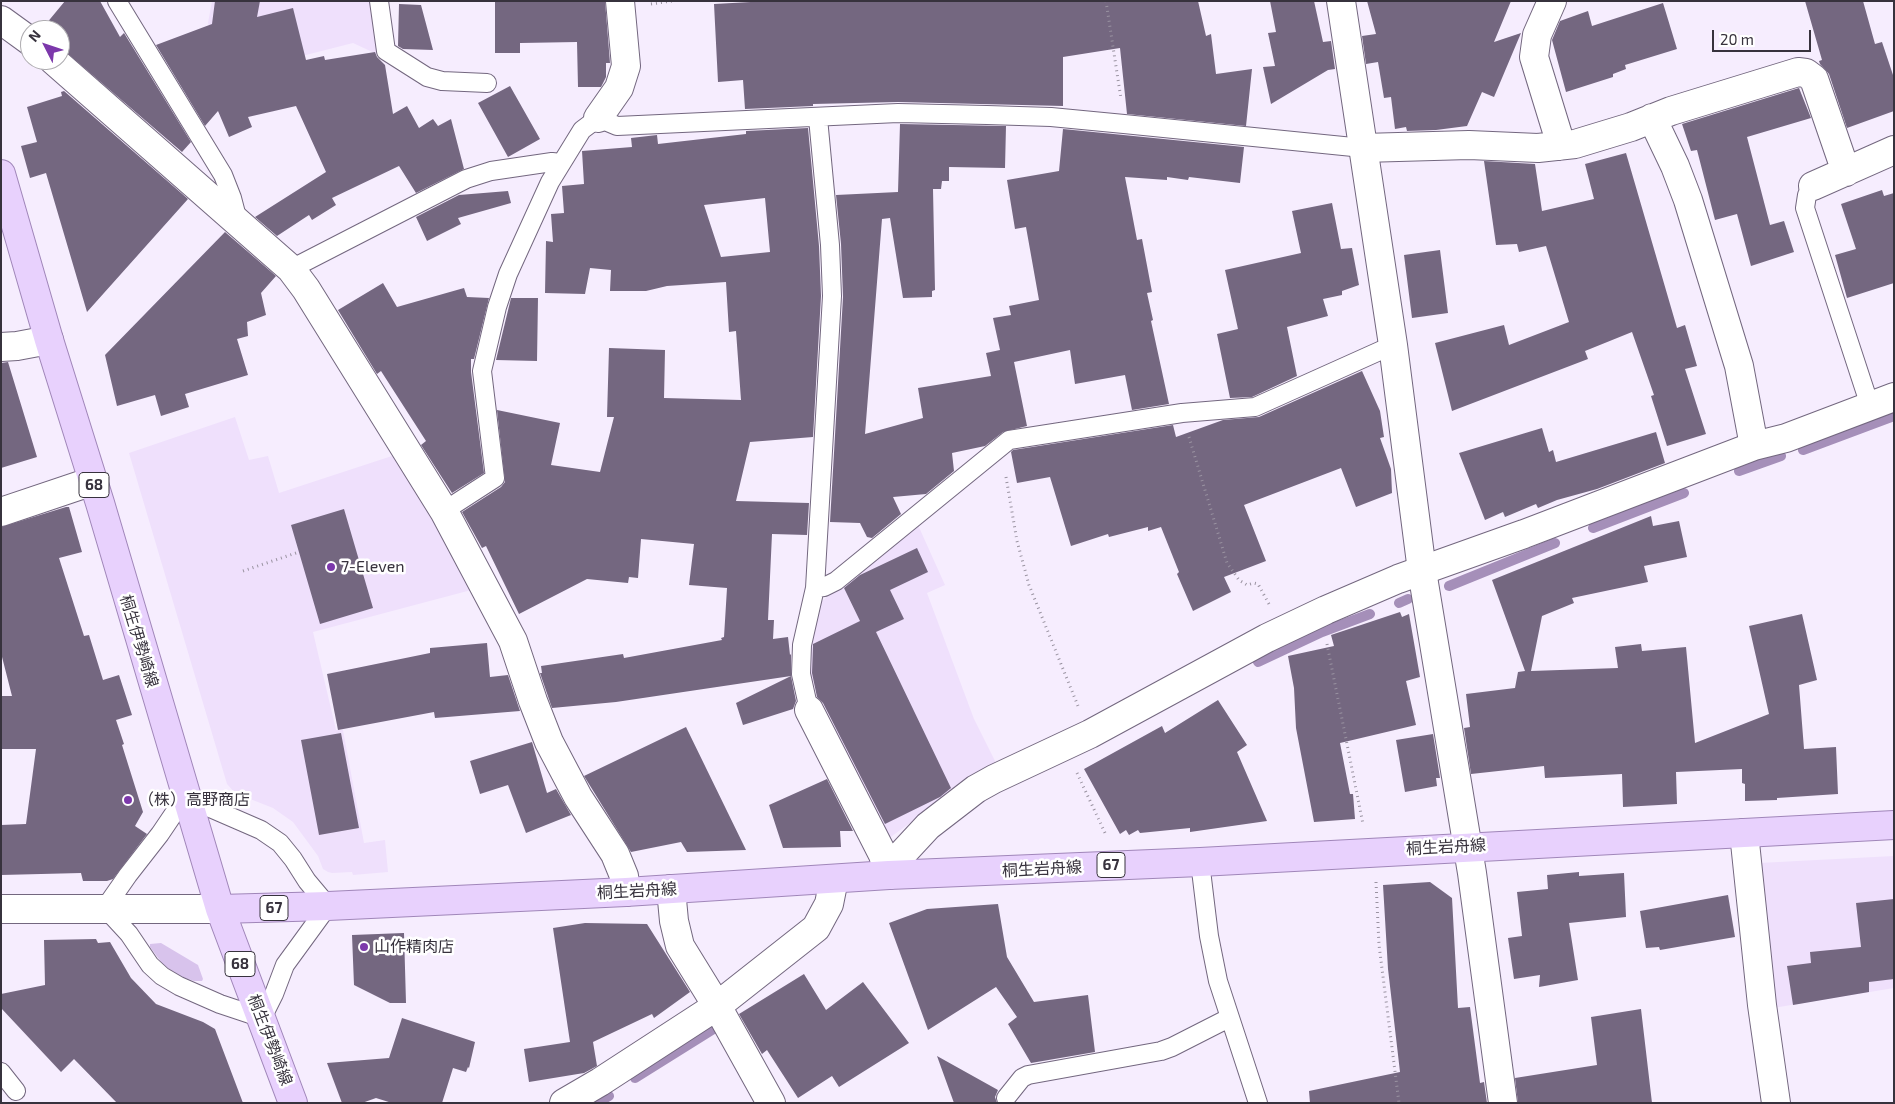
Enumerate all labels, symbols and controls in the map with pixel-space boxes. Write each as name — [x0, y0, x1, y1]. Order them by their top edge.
north arrow — [20, 20, 70, 70]
scale bar — [1715, 20, 1814, 52]
text: N — [24, 26, 44, 45]
text: 20 m — [1720, 30, 1754, 48]
road number: 68 — [79, 472, 109, 498]
place label: 7-Eleven — [341, 557, 405, 577]
marker: 7-Eleven — [325, 561, 337, 573]
street label: 桐生伊勢崎線 — [116, 592, 162, 690]
place label: （株）高野商店 — [138, 790, 250, 810]
marker: （株）高野商店 — [122, 794, 134, 806]
street label: 桐生岩舟線 — [1406, 835, 1486, 859]
road number: 67 — [1097, 852, 1125, 878]
street label: 桐生岩舟線 — [1002, 857, 1082, 881]
street label: 桐生岩舟線 — [597, 879, 677, 903]
road number: 67 — [260, 896, 288, 920]
place label: 山作精肉店 — [374, 937, 454, 957]
marker: 山作精肉店 — [358, 941, 370, 953]
road number: 68 — [225, 952, 255, 976]
street label: 桐生伊勢崎線 — [244, 992, 296, 1088]

